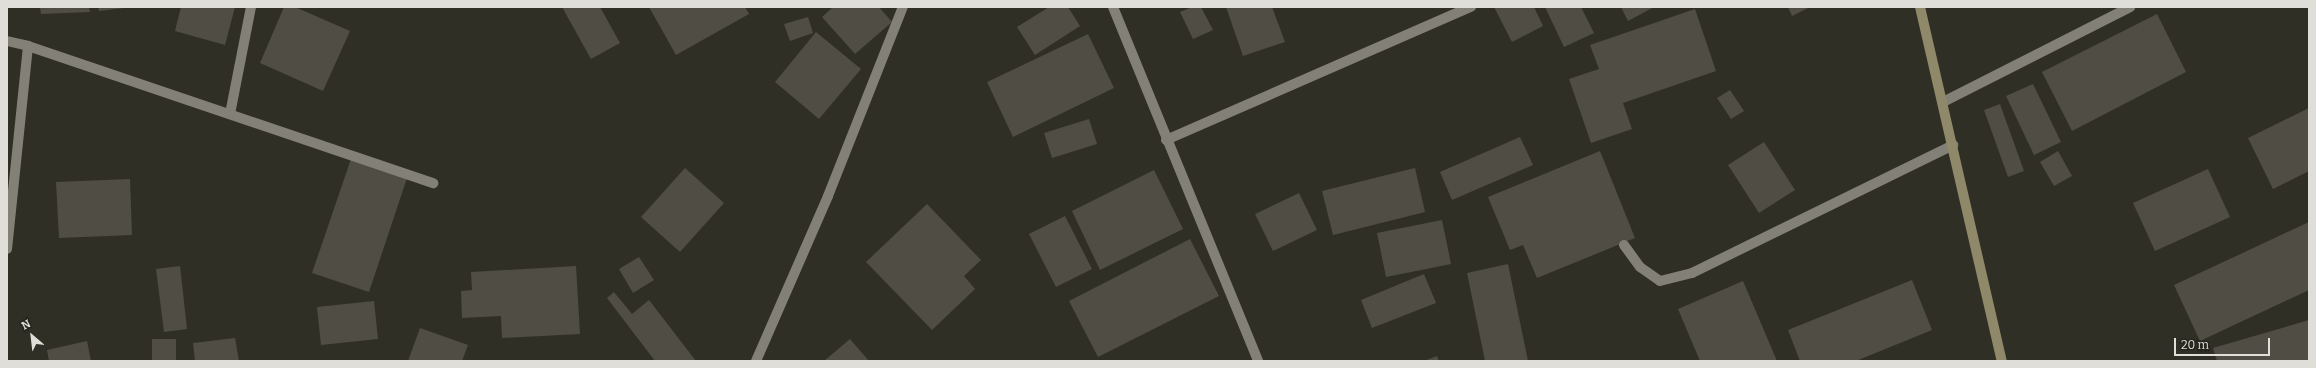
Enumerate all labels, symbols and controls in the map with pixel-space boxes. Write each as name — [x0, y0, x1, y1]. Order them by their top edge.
north arrow — [12, 316, 52, 356]
text: N — [19, 317, 33, 333]
scale bar — [2176, 330, 2272, 356]
text: 20 m — [2181, 338, 2209, 352]

